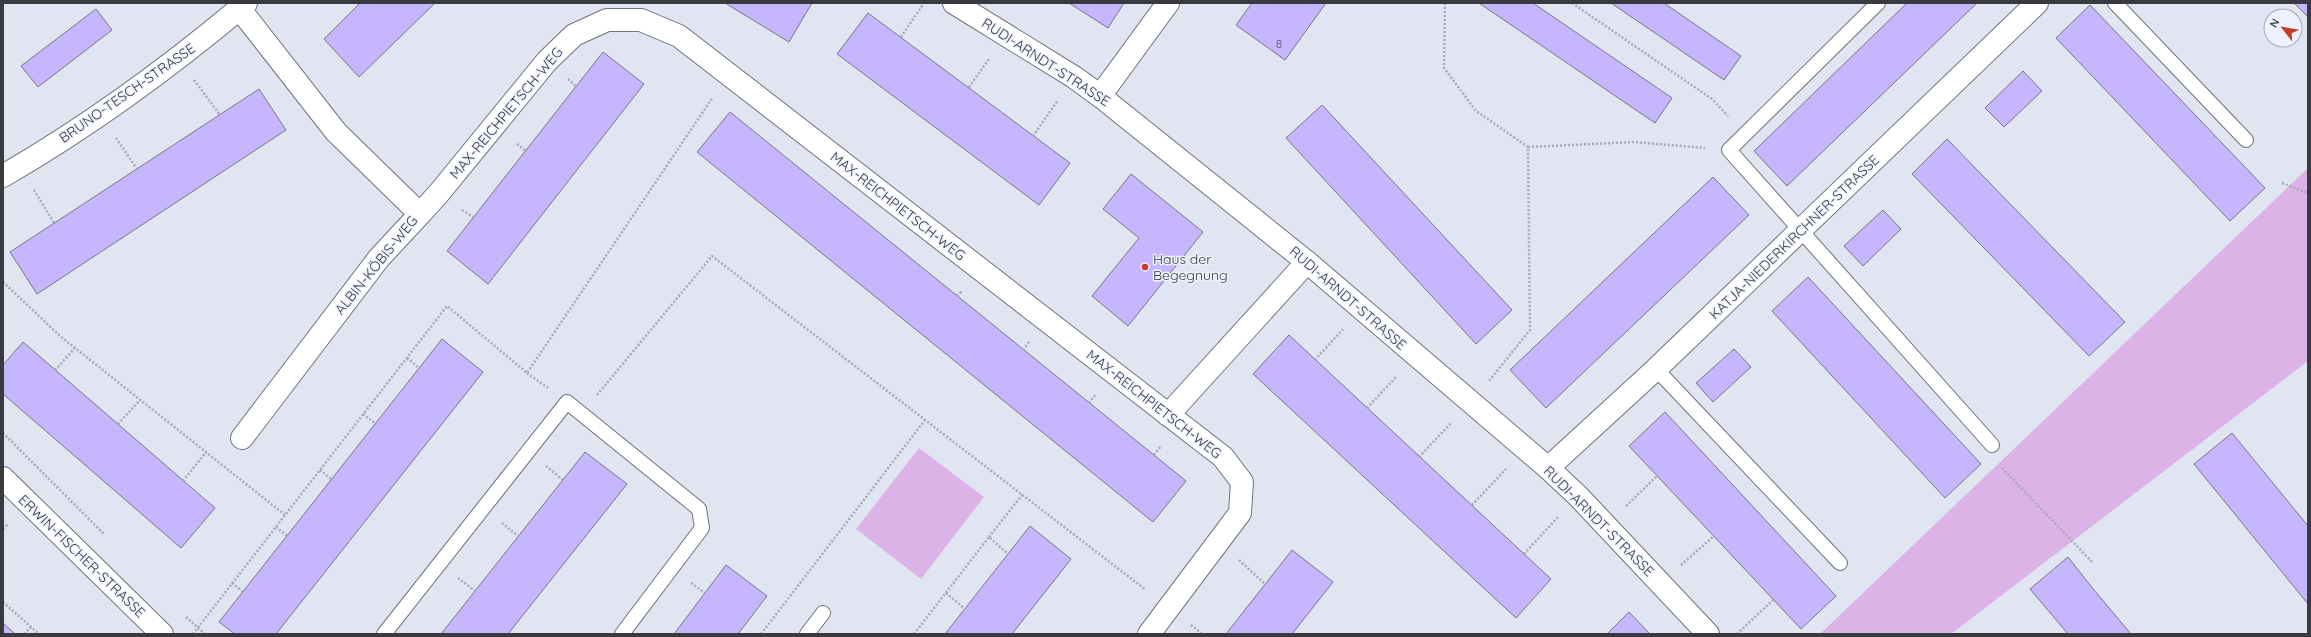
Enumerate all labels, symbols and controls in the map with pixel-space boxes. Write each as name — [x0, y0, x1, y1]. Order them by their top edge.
north arrow — [2263, 8, 2303, 48]
street label: RUDI-ARNDT-STRASSE — [979, 14, 1113, 110]
text: N — [2266, 16, 2283, 30]
house number: 8 — [1276, 36, 1282, 51]
street label: BRUNO-TESCH-STRASSE — [55, 39, 199, 147]
street label: MAX-REICHPIETSCH-WEG — [446, 43, 566, 183]
street label: MAX-REICHPIETSCH-WEG — [827, 148, 969, 264]
street label: KATJA-NIEDERKIRCHNER-STRASSE — [1705, 151, 1883, 323]
street label: ALBIN-KÖBIS-WEG — [331, 212, 421, 318]
street label: RUDI-ARNDT-STRASSE — [1286, 242, 1410, 354]
place label: Haus der Begegnung — [1153, 250, 1228, 284]
marker: Haus der Begegnung — [1140, 262, 1150, 272]
street label: MAX-REICHPIETSCH-WEG — [1083, 346, 1225, 462]
street label: RUDI-ARNDT-STRASSE — [1540, 462, 1658, 580]
street label: ERWIN-FISCHER-STRASSE — [15, 491, 149, 621]

